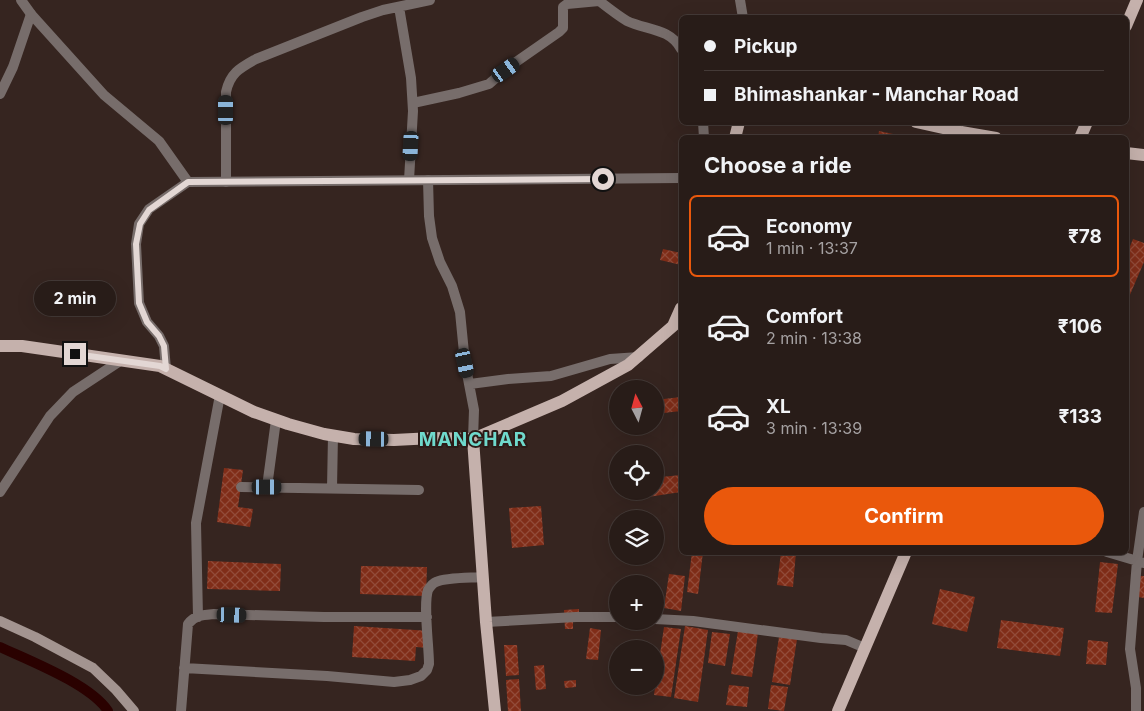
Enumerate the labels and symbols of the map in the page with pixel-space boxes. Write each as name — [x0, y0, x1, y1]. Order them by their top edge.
car — [489, 55, 522, 85]
car — [218, 95, 233, 125]
car — [402, 131, 419, 161]
route start — [592, 168, 614, 190]
callout: 2 min — [34, 282, 116, 316]
route end — [64, 343, 86, 365]
car — [454, 347, 475, 379]
north arrow — [609, 380, 664, 435]
district label: MANCHAR — [419, 428, 527, 451]
car — [358, 431, 389, 447]
car — [252, 480, 282, 495]
car — [216, 607, 247, 623]

